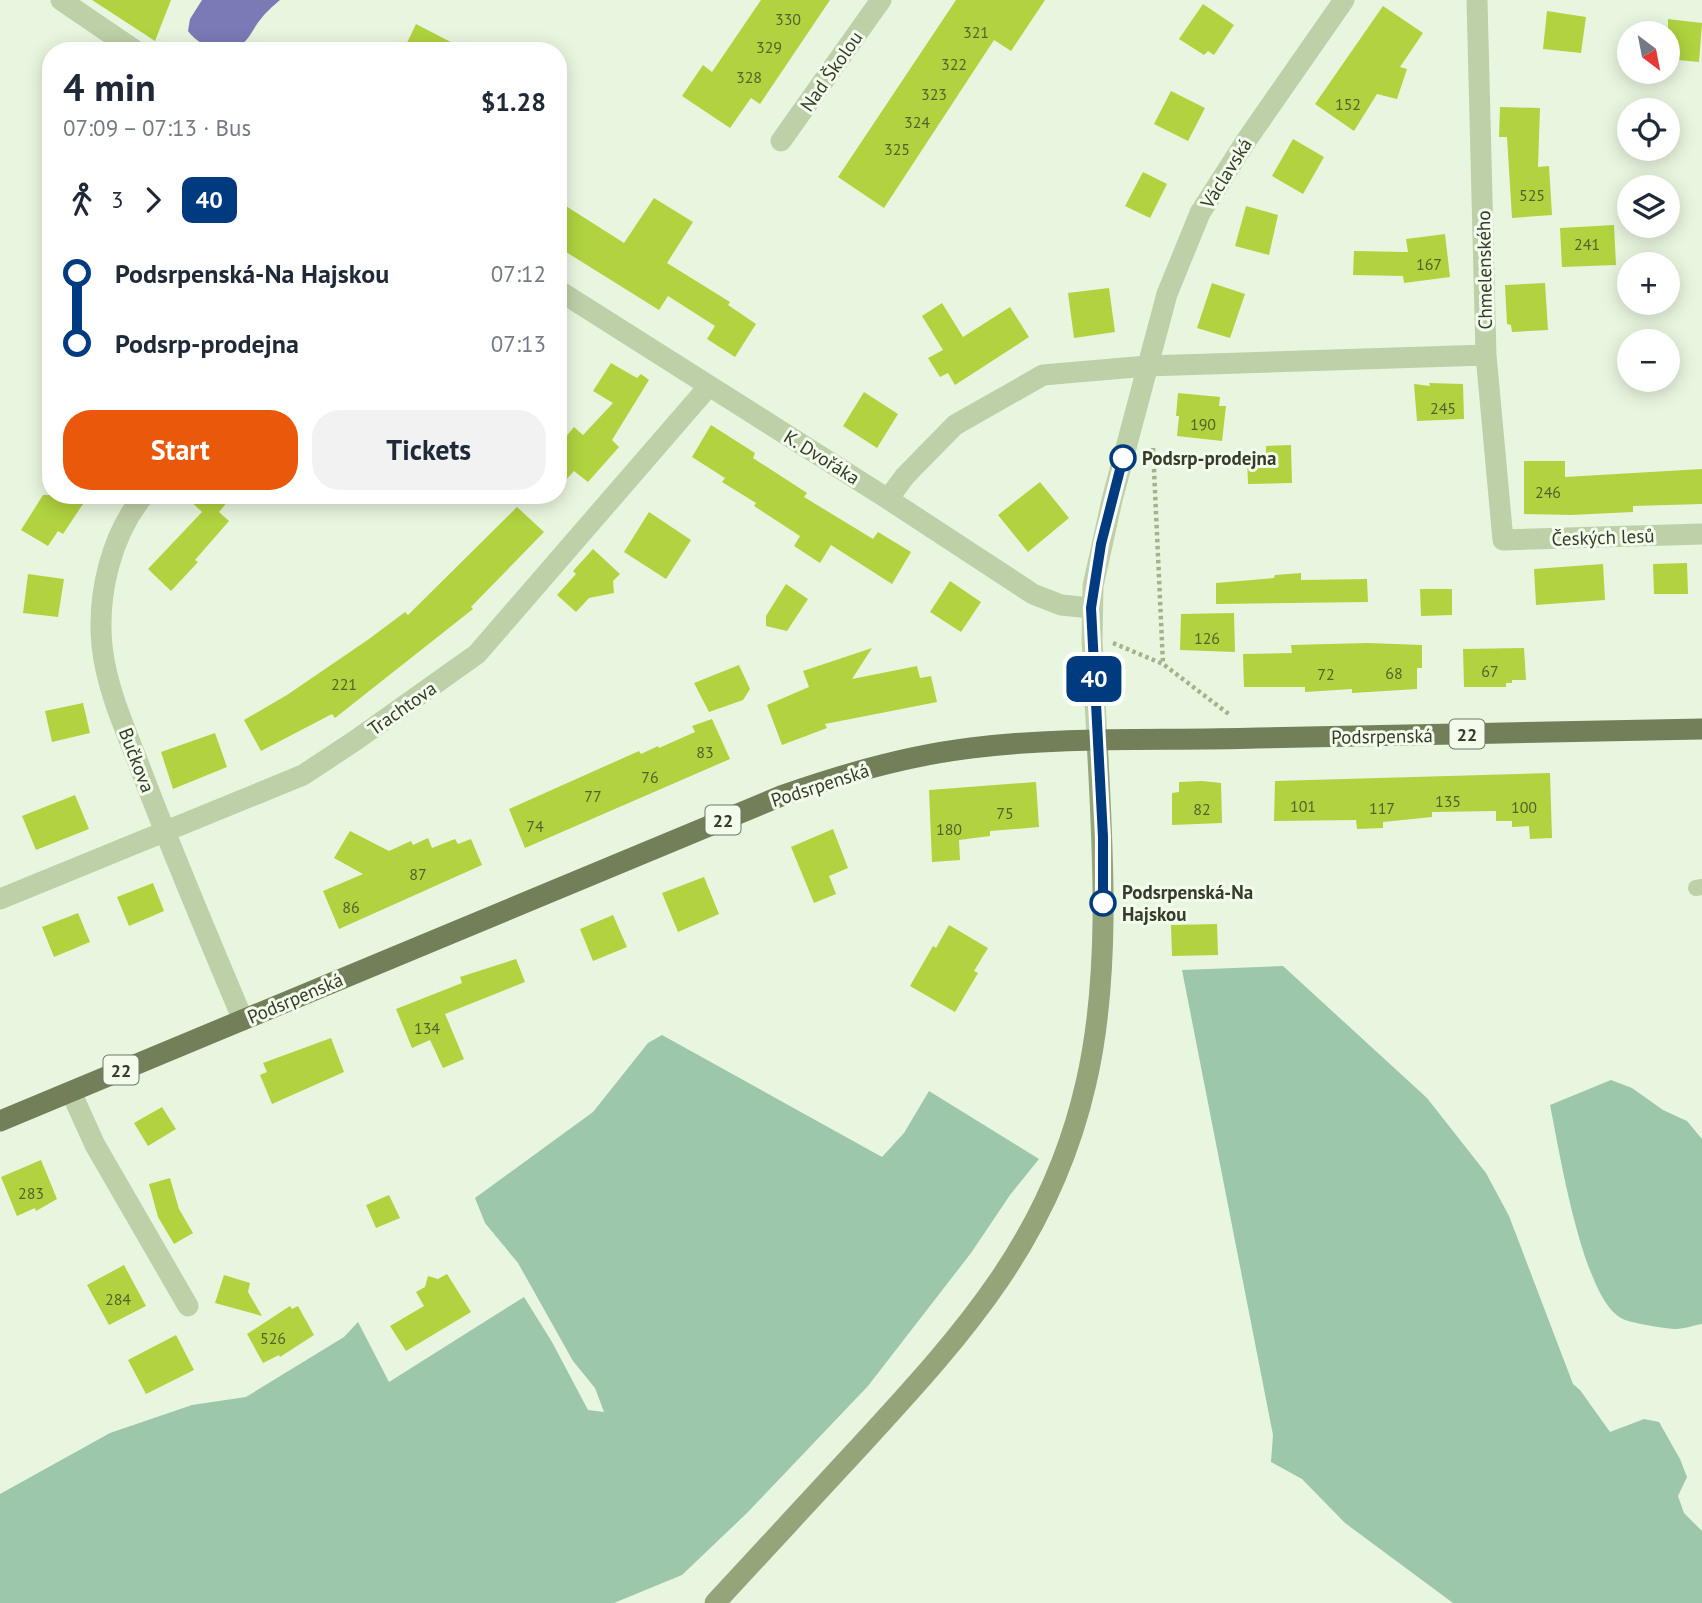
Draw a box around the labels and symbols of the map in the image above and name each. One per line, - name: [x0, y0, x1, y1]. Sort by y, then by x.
- house number: 330: [775, 9, 801, 29]
- north arrow: [1617, 21, 1680, 84]
- house number: 321: [963, 22, 989, 42]
- street label: Nad Školou: [795, 26, 867, 116]
- house number: 329: [756, 37, 782, 57]
- house number: 322: [941, 54, 967, 74]
- house number: 328: [736, 67, 762, 87]
- house number: 323: [921, 84, 947, 104]
- house number: 152: [1335, 94, 1361, 114]
- house number: 324: [904, 112, 930, 132]
- street label: Václavská: [1194, 133, 1257, 214]
- house number: 325: [884, 139, 910, 159]
- house number: 525: [1519, 185, 1545, 205]
- street label: Chmelenského: [1471, 210, 1497, 330]
- house number: 241: [1574, 234, 1600, 254]
- house number: 167: [1416, 254, 1442, 274]
- house number: 245: [1430, 398, 1456, 418]
- house number: 190: [1190, 414, 1216, 434]
- street label: K. Dvořáka: [780, 424, 864, 490]
- marker: Podsrp-prodejna: [1110, 445, 1136, 471]
- place label: Podsrp-prodejna: [1142, 446, 1276, 470]
- house number: 246: [1535, 482, 1561, 502]
- street label: Českých lesů: [1551, 523, 1655, 551]
- house number: 126: [1194, 628, 1220, 648]
- line badge: 40: [1062, 656, 1126, 702]
- house number: 67: [1481, 661, 1499, 681]
- house number: 68: [1385, 663, 1403, 683]
- house number: 72: [1317, 664, 1335, 684]
- house number: 221: [331, 674, 357, 694]
- street label: Trachtova: [363, 676, 441, 740]
- road number: 22: [1450, 720, 1484, 748]
- street label: Podsrpenská: [1331, 723, 1433, 749]
- street label: Bučkova: [114, 724, 160, 796]
- house number: 83: [696, 742, 714, 762]
- street label: Podsrpenská: [768, 758, 872, 812]
- house number: 76: [641, 767, 659, 787]
- house number: 77: [584, 786, 602, 806]
- house number: 135: [1435, 791, 1461, 811]
- house number: 101: [1290, 796, 1316, 816]
- house number: 100: [1511, 797, 1537, 817]
- house number: 117: [1369, 798, 1395, 818]
- house number: 82: [1193, 799, 1211, 819]
- house number: 75: [996, 803, 1014, 823]
- road number: 22: [706, 806, 740, 834]
- house number: 74: [526, 816, 544, 836]
- house number: 180: [936, 819, 962, 839]
- house number: 87: [409, 864, 427, 884]
- place label: Podsrpenská-Na Hajskou: [1122, 880, 1253, 926]
- marker: Podsrpenská-Na Hajskou: [1090, 890, 1116, 916]
- house number: 86: [342, 897, 360, 917]
- street label: Podsrpenská: [244, 967, 346, 1029]
- house number: 134: [414, 1018, 440, 1038]
- road number: 22: [104, 1056, 138, 1084]
- house number: 283: [18, 1183, 44, 1203]
- house number: 284: [105, 1289, 131, 1309]
- house number: 526: [260, 1328, 286, 1348]

